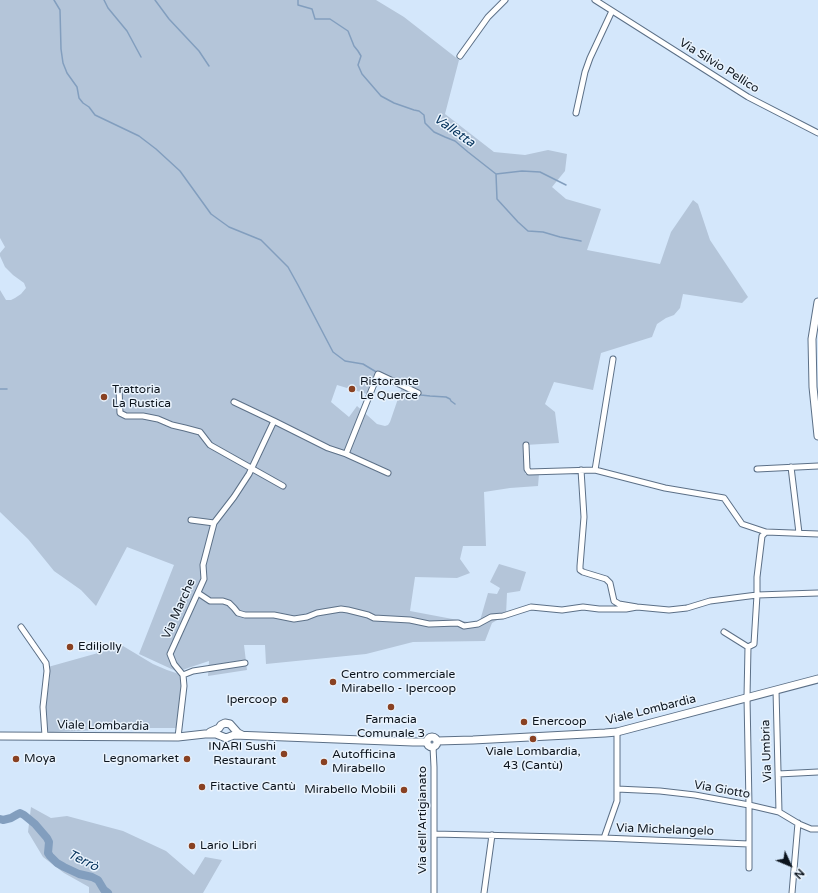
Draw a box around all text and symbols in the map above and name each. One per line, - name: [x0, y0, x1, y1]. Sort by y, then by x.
- street label: Via Silvio Pellico: [676, 36, 762, 96]
- water label: Valletta: [430, 111, 478, 151]
- place label: Ristorante Le Querce: [360, 375, 419, 403]
- place label: Trattoria La Rustica: [112, 383, 171, 411]
- marker: Ristorante Le Querce: [347, 384, 357, 394]
- marker: Trattoria La Rustica: [99, 392, 109, 402]
- street label: Via Marche: [159, 577, 199, 641]
- place label: Ediljolly: [78, 640, 122, 654]
- marker: Ediljolly: [65, 642, 75, 652]
- place label: Centro commerciale Mirabello - Ipercoop: [341, 668, 456, 696]
- marker: Centro commerciale Mirabello - Ipercoop: [328, 677, 338, 687]
- street label: Viale Lombardia: [605, 692, 697, 728]
- place label: Ipercoop: [226, 693, 277, 707]
- marker: Ipercoop: [280, 695, 290, 705]
- marker: Farmacia Comunale 3: [386, 702, 396, 712]
- place label: Farmacia Comunale 3: [357, 713, 425, 741]
- place label: Enercoop: [532, 715, 587, 729]
- marker: Enercoop: [519, 717, 529, 727]
- street label: Viale Lombardia: [57, 718, 149, 734]
- street label: Via Umbria: [759, 719, 775, 783]
- marker: Viale Lombardia, 43 (Cantù): [528, 734, 538, 744]
- place label: INARI Sushi Restaurant: [208, 740, 276, 768]
- place label: Viale Lombardia, 43 (Cantù): [485, 745, 581, 773]
- place label: Autofficina Mirabello: [332, 748, 396, 776]
- marker: INARI Sushi Restaurant: [279, 749, 289, 759]
- place label: Moya: [24, 752, 56, 766]
- place label: Legnomarket: [103, 752, 179, 766]
- marker: Moya: [11, 754, 21, 764]
- marker: Legnomarket: [182, 754, 192, 764]
- marker: Autofficina Mirabello: [319, 757, 329, 767]
- street label: Via dell'Artigianato: [416, 766, 430, 874]
- street label: Via Giotto: [693, 778, 751, 802]
- place label: Fitactive Cantù: [210, 780, 296, 794]
- marker: Fitactive Cantù: [197, 782, 207, 792]
- place label: Mirabello Mobili: [304, 783, 396, 797]
- marker: Mirabello Mobili: [399, 785, 409, 795]
- street label: Via Michelangelo: [616, 821, 714, 839]
- place label: Lario Libri: [200, 839, 257, 853]
- marker: Lario Libri: [187, 841, 197, 851]
- north arrow: [770, 845, 810, 885]
- water label: Terrò: [65, 847, 101, 875]
- text: N: [791, 866, 807, 881]

